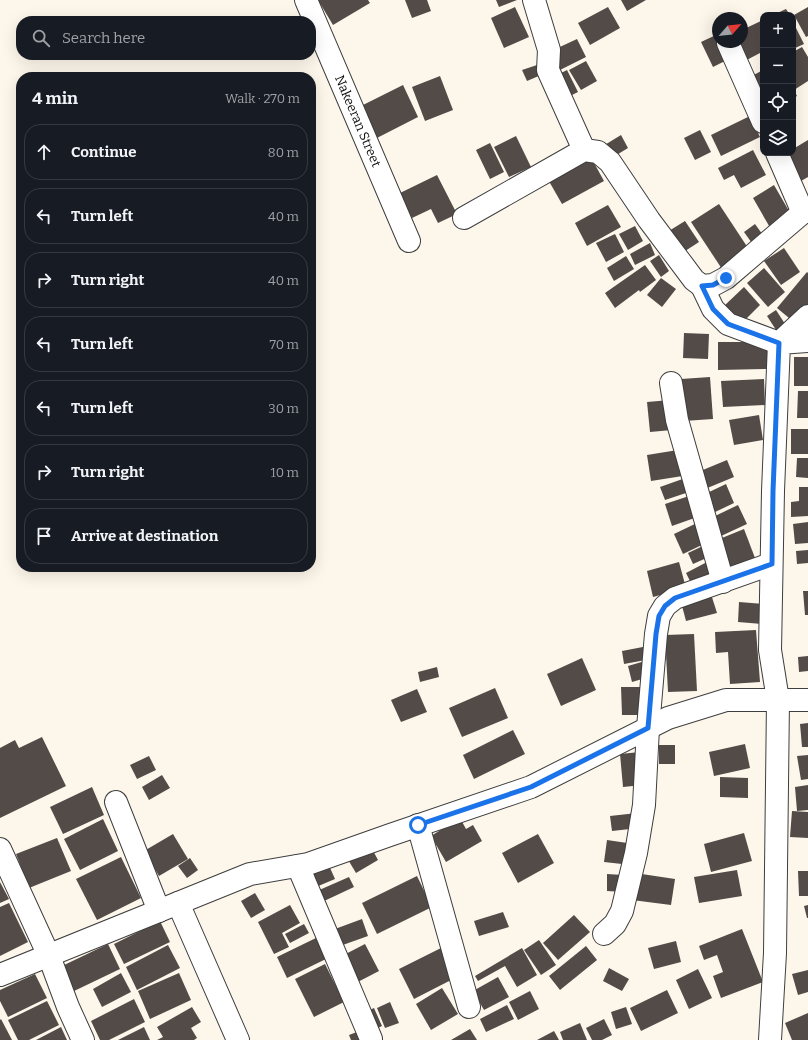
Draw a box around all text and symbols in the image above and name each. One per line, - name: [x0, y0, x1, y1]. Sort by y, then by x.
- north arrow: [712, 12, 748, 48]
- map controls: [760, 12, 796, 156]
- button: +: [760, 12, 796, 48]
- search box: [16, 16, 316, 60]
- icon: search: [30, 27, 52, 49]
- text: Search here: [62, 29, 145, 47]
- button: −: [760, 48, 796, 84]
- street label: Nakeeran Street: [332, 73, 384, 169]
- button: locate: [760, 84, 796, 120]
- text: 4 min: [32, 88, 78, 109]
- text: Walk · 270 m: [225, 91, 300, 106]
- button: layers: [760, 120, 796, 156]
- icon: ahead: [33, 141, 55, 163]
- text: Continue: [71, 143, 137, 161]
- text: 80 m: [268, 145, 299, 160]
- icon: left: [33, 205, 55, 227]
- text: Turn left: [71, 207, 133, 225]
- text: 40 m: [268, 209, 299, 224]
- icon: right: [33, 269, 55, 291]
- route end: [717, 269, 735, 287]
- text: Turn right: [71, 271, 144, 289]
- text: 40 m: [268, 273, 299, 288]
- icon: left: [33, 333, 55, 355]
- text: Turn left: [71, 335, 133, 353]
- text: 70 m: [269, 337, 299, 352]
- icon: left: [33, 397, 55, 419]
- text: Turn left: [71, 399, 133, 417]
- text: 30 m: [268, 401, 299, 416]
- icon: right: [33, 461, 55, 483]
- text: Turn right: [71, 463, 144, 481]
- text: 10 m: [270, 465, 299, 480]
- icon: arrive: [33, 525, 55, 547]
- text: Arrive at destination: [71, 527, 218, 545]
- route start: [409, 816, 427, 834]

